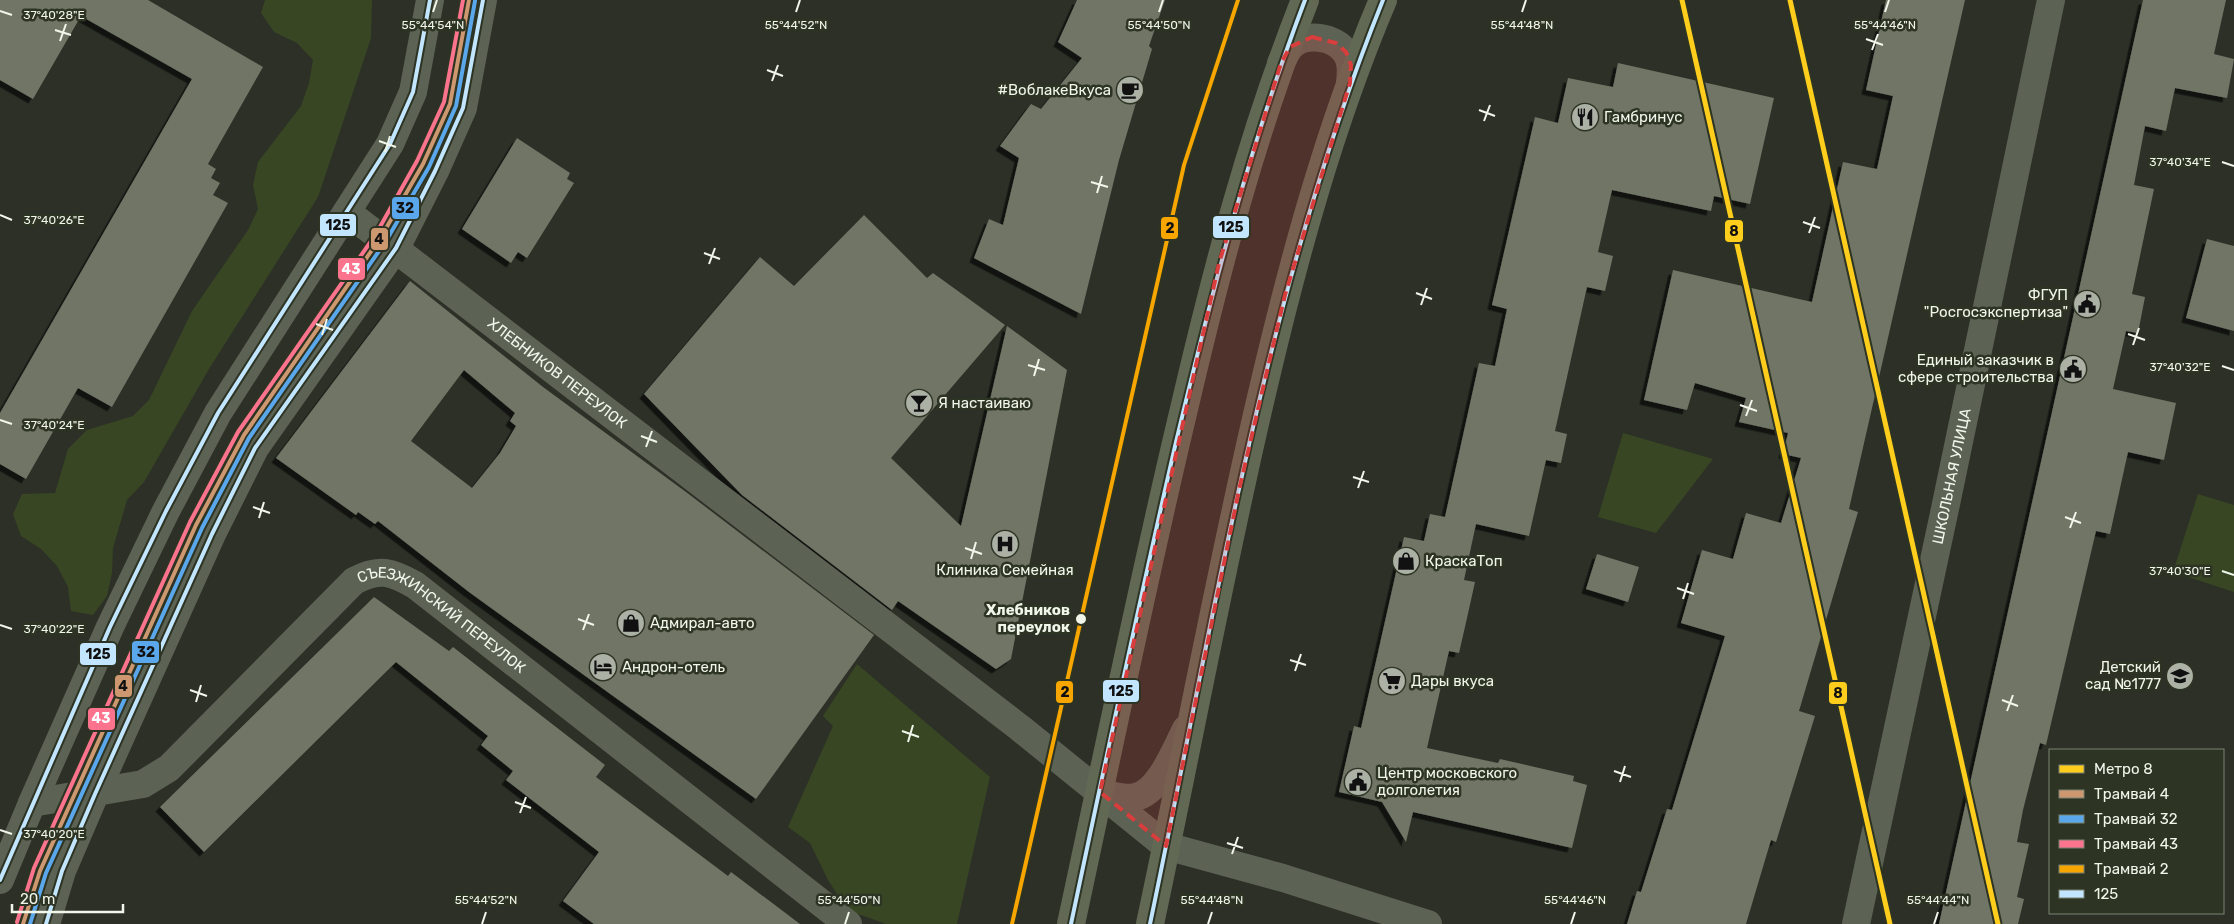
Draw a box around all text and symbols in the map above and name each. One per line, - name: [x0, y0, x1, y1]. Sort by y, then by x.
- text: 37°40'28"E: [23, 8, 85, 22]
- text: 55°44'54"N: [402, 18, 464, 32]
- text: 55°44'52"N: [765, 18, 827, 32]
- text: 55°44'50"N: [1127, 18, 1191, 32]
- text: 55°44'48"N: [1491, 18, 1553, 32]
- text: 55°44'46"N: [1854, 18, 1916, 32]
- cafe icon: #ВоблакеВкуса: [1115, 75, 1145, 105]
- place label: #ВоблакеВкуса: [998, 81, 1111, 99]
- restaurant icon: Гамбринус: [1570, 102, 1600, 132]
- place label: Гамбринус: [1604, 108, 1683, 126]
- text: 37°40'34"E: [2149, 155, 2211, 169]
- line badge: 32: [391, 196, 420, 220]
- text: 32: [396, 200, 414, 217]
- text: 37°40'26"E: [24, 213, 84, 227]
- line badge: 125: [319, 213, 357, 237]
- line badge: 125: [1212, 215, 1250, 239]
- line badge: 2: [1160, 216, 1179, 240]
- text: 125: [325, 217, 351, 234]
- text: 125: [1218, 219, 1244, 236]
- line badge: 8: [1724, 219, 1744, 243]
- text: 2: [1165, 220, 1175, 237]
- text: 8: [1729, 223, 1739, 240]
- line badge: 4: [370, 227, 389, 251]
- text: 4: [374, 231, 384, 248]
- line badge: 43: [337, 257, 366, 281]
- text: 43: [342, 261, 360, 278]
- place label: ФГУП "Росгосэкспертиза": [1924, 286, 2068, 321]
- public building icon: ФГУП "Росгосэкспертиза": [2072, 289, 2102, 319]
- street label: ХЛЕБНИКОВ ПЕРЕУЛОК: [484, 314, 631, 433]
- place label: Единый заказчик в сфере строительства: [1898, 351, 2054, 386]
- public building icon: Единый заказчик в сфере строительства: [2058, 354, 2088, 384]
- text: 37°40'32"E: [2149, 360, 2211, 374]
- bar icon: Я настаиваю: [904, 388, 934, 418]
- place label: Я настаиваю: [938, 394, 1031, 412]
- street label: ШКОЛЬНАЯ УЛИЦА: [1929, 406, 1975, 546]
- text: 37°40'24"E: [23, 418, 85, 432]
- hospital icon: Клиника Семейная: [990, 529, 1020, 559]
- shop icon: КраскаТоп: [1391, 546, 1421, 576]
- place label: КраскаТоп: [1425, 552, 1503, 570]
- place label: Клиника Семейная: [936, 561, 1074, 579]
- street label: СЪЕЗЖИНСКИЙ ПЕРЕУЛОК: [354, 563, 530, 677]
- text: 37°40'30"E: [2149, 564, 2211, 578]
- place label: Хлебников переулок: [986, 601, 1070, 636]
- shop icon: Адмирал-авто: [616, 608, 646, 638]
- marker: Хлебников переулок: [1074, 612, 1088, 626]
- place label: Адмирал-авто: [650, 614, 755, 632]
- text: 37°40'22"E: [23, 622, 85, 636]
- line badge: 32: [131, 640, 160, 664]
- line badge: 125: [79, 642, 117, 666]
- text: 32: [137, 644, 155, 661]
- text: 125: [85, 646, 111, 663]
- hotel icon: Андрон-отель: [588, 652, 618, 682]
- place label: Андрон-отель: [622, 658, 725, 676]
- place label: Детский сад №1777: [2085, 658, 2161, 693]
- school or university icon: Детский сад №1777: [2165, 661, 2195, 691]
- supermarket icon: Дары вкуса: [1377, 666, 1407, 696]
- place label: Дары вкуса: [1411, 672, 1494, 690]
- line badge: 4: [114, 674, 133, 698]
- text: 4: [118, 678, 128, 695]
- line badge: 125: [1102, 679, 1140, 703]
- line badge: 2: [1055, 680, 1074, 704]
- line badge: 8: [1828, 681, 1848, 705]
- text: 125: [1108, 683, 1134, 700]
- text: 2: [1060, 684, 1070, 701]
- text: 8: [1833, 685, 1843, 702]
- line badge: 43: [87, 707, 116, 731]
- text: 43: [92, 710, 110, 727]
- legend: [2049, 749, 2224, 914]
- text: Метро 8: [2094, 760, 2153, 778]
- place label: Центр московского долголетия: [1377, 764, 1517, 799]
- public building icon: Центр московского долголетия: [1343, 767, 1373, 797]
- text: Трамвай 4: [2094, 785, 2169, 803]
- text: Трамвай 32: [2094, 810, 2178, 828]
- text: 37°40'20"E: [23, 827, 85, 841]
- text: Трамвай 43: [2094, 835, 2178, 853]
- text: Трамвай 2: [2094, 860, 2169, 878]
- scale bar: [12, 882, 124, 914]
- text: 125: [2094, 885, 2118, 903]
- text: 20 m: [20, 890, 55, 908]
- text: 55°44'52"N: [455, 893, 517, 907]
- text: 55°44'50"N: [817, 893, 881, 907]
- text: 55°44'48"N: [1181, 893, 1243, 907]
- text: 55°44'46"N: [1544, 893, 1606, 907]
- text: 55°44'44"N: [1907, 893, 1969, 907]

